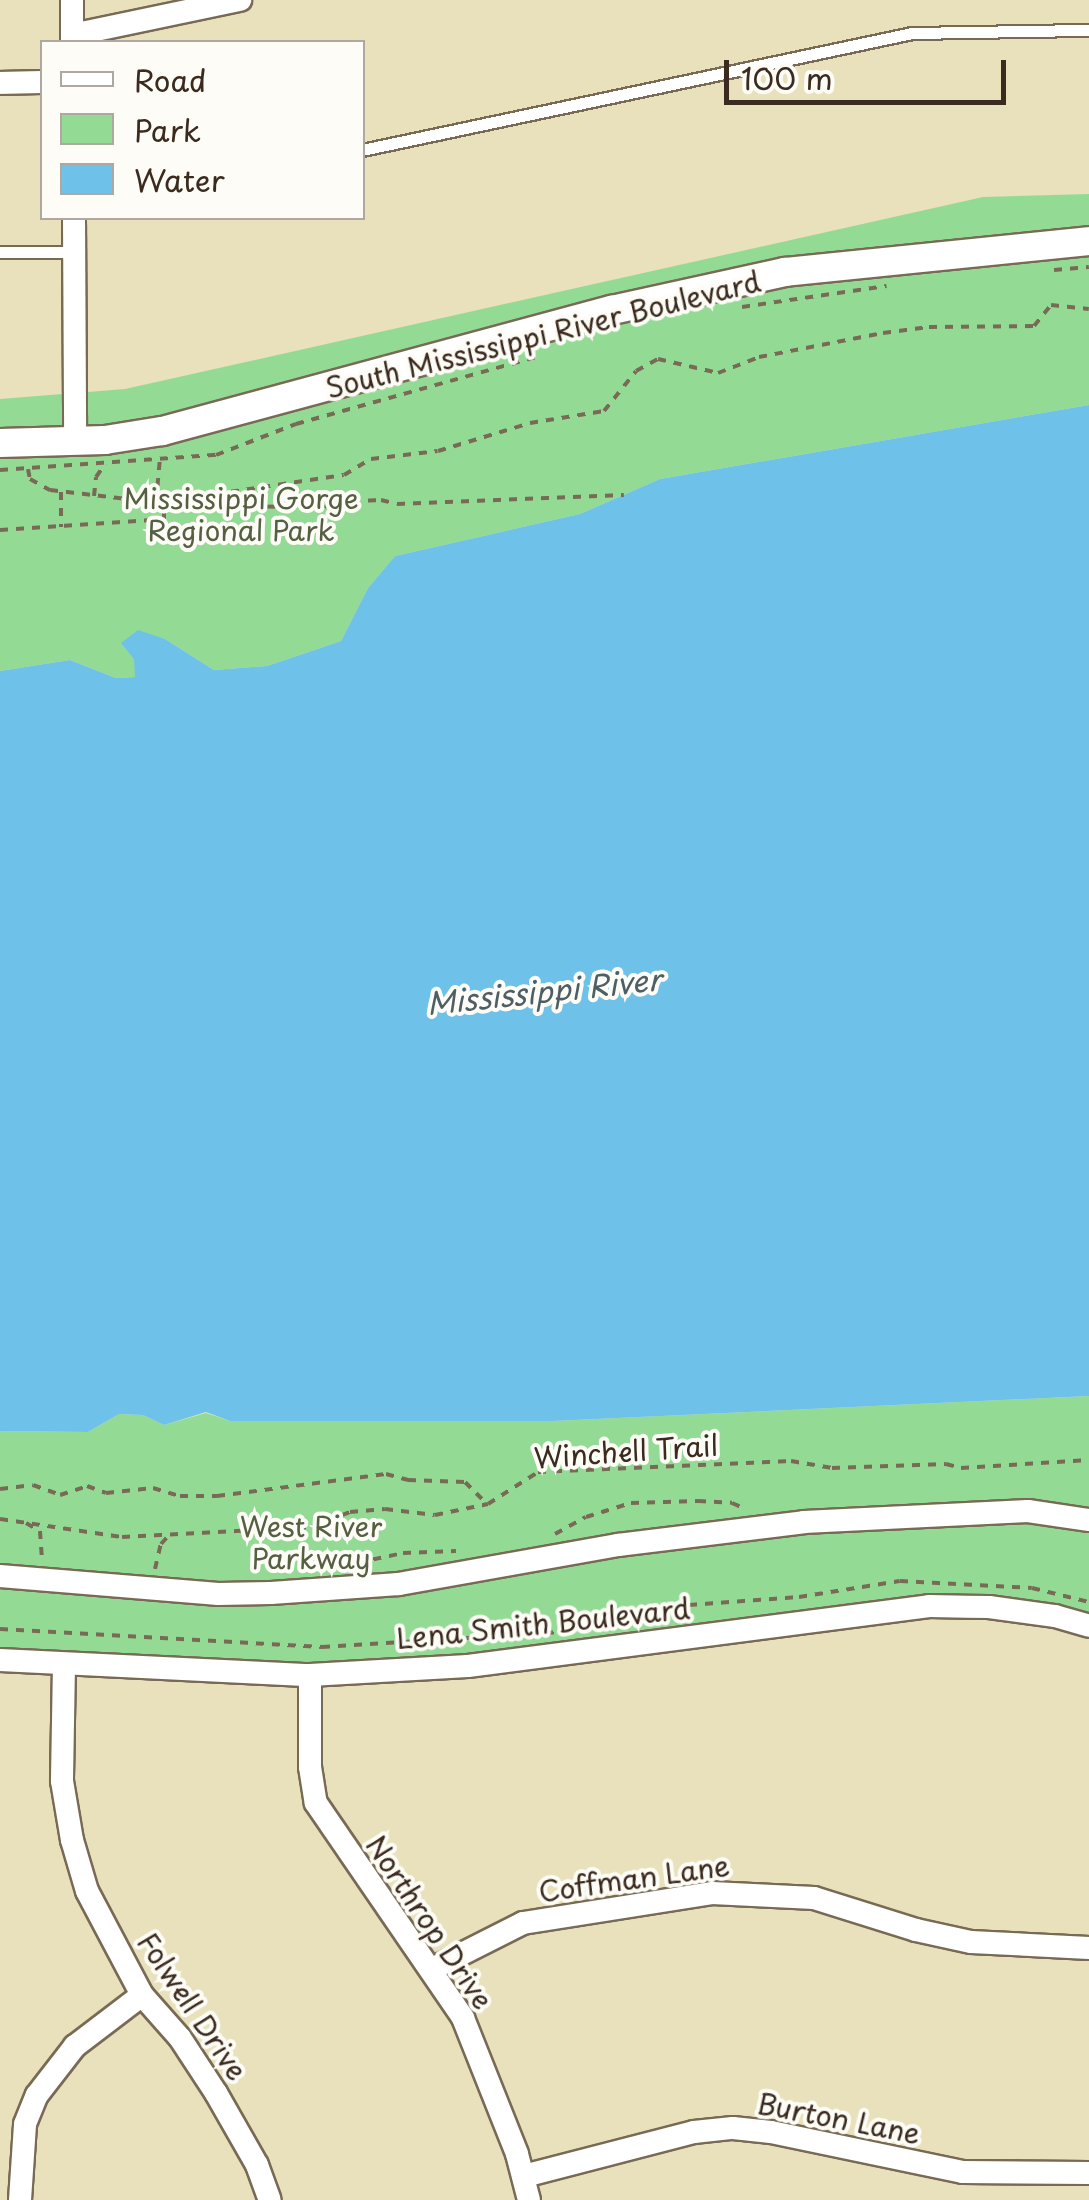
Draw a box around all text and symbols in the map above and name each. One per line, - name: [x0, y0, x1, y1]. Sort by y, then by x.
- legend: [40, 40, 365, 220]
- scale bar: [729, 40, 1012, 102]
- text: 100 m: [741, 55, 833, 100]
- text: Road: [134, 57, 207, 102]
- text: Park: [134, 107, 201, 152]
- text: Water: [134, 157, 225, 202]
- street label: South Mississippi River Boulevard: [321, 263, 765, 405]
- park label: Mississippi Gorge Regional Park: [123, 481, 359, 547]
- water label: Mississippi River: [425, 961, 663, 1021]
- street label: Winchell Trail: [532, 1428, 720, 1474]
- park label: West River Parkway: [239, 1509, 383, 1575]
- street label: Lena Smith Boulevard: [394, 1591, 692, 1655]
- street label: Northrop Drive: [359, 1828, 501, 2016]
- street label: Coffman Lane: [537, 1848, 731, 1908]
- street label: Folwell Drive: [131, 1925, 255, 2087]
- street label: Burton Lane: [754, 2086, 924, 2150]

